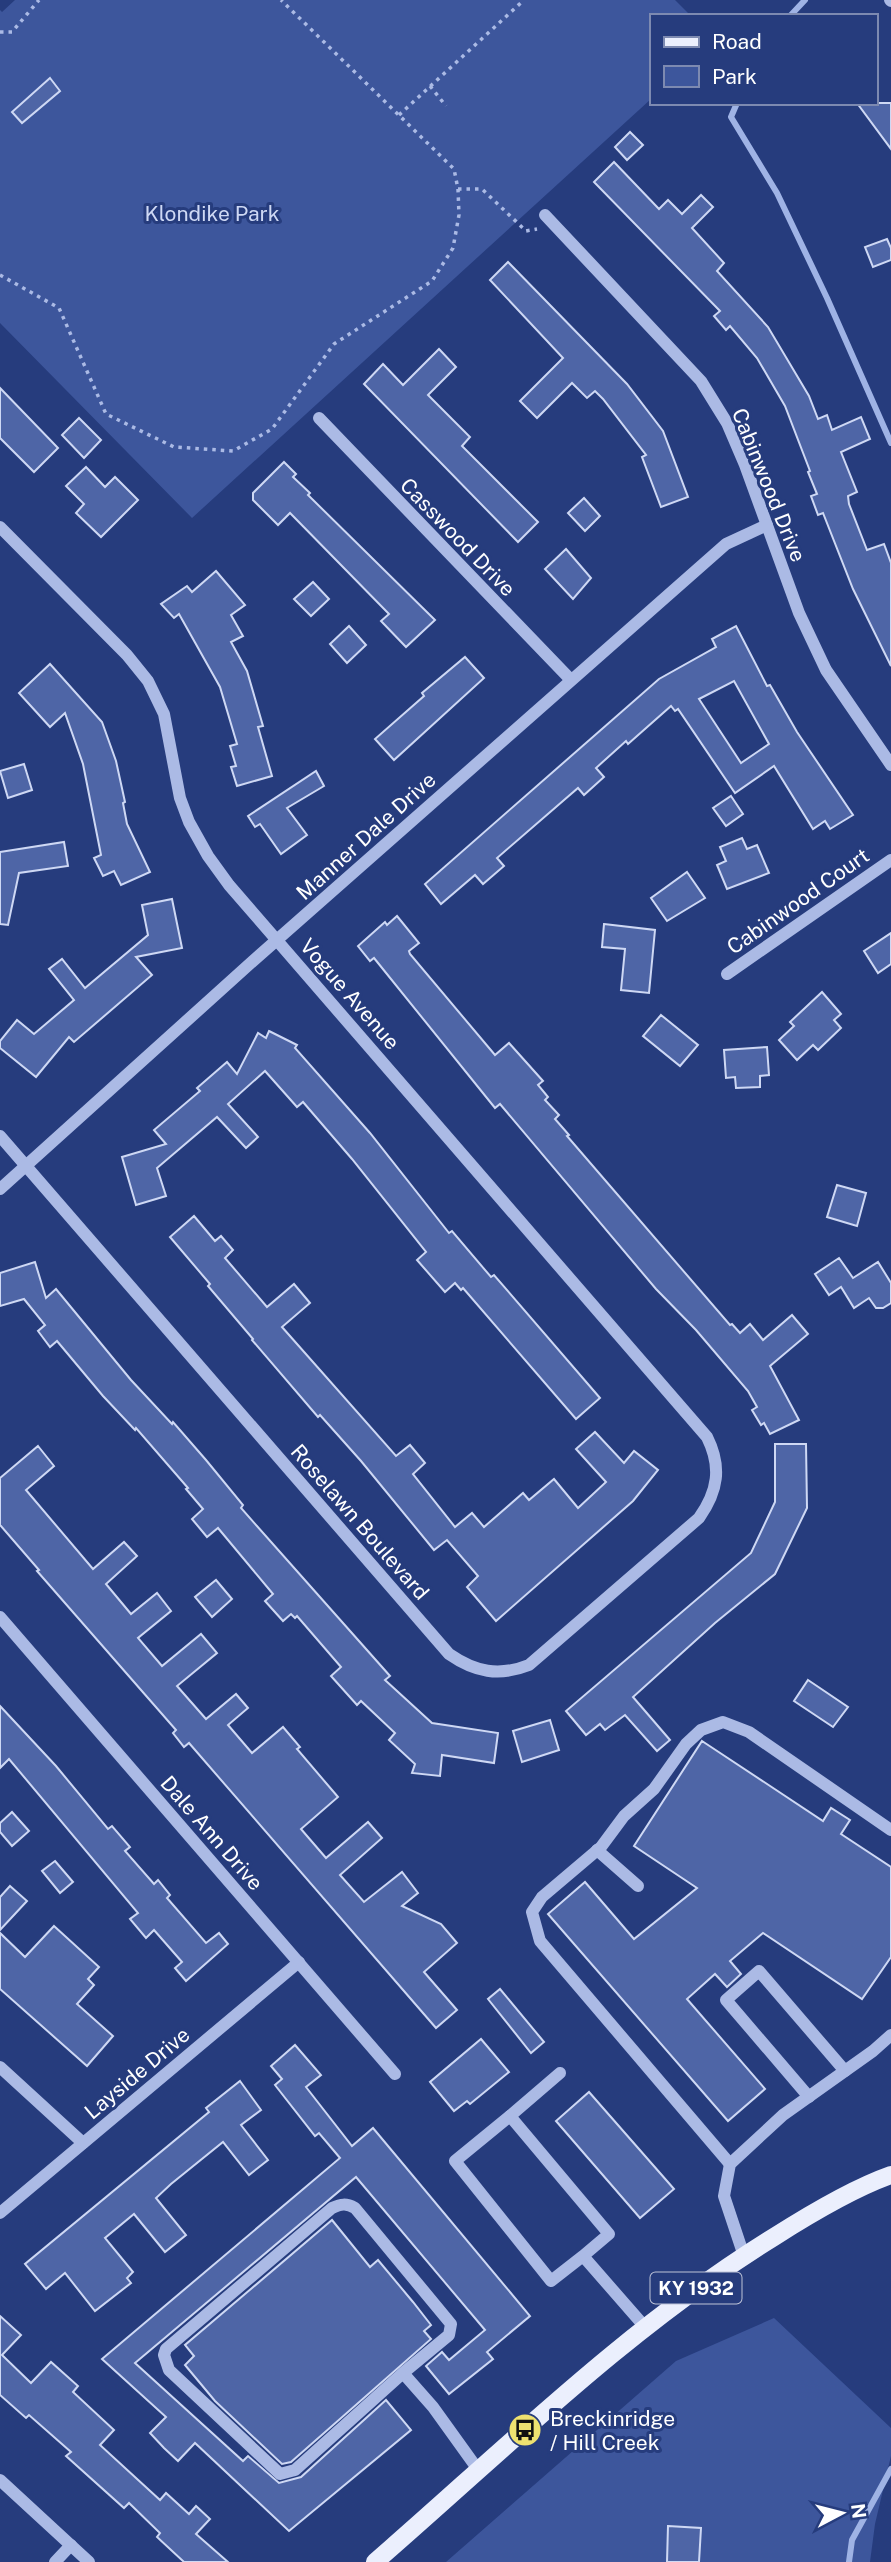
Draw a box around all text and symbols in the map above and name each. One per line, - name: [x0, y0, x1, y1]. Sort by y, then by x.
- legend: [650, 14, 877, 105]
- text: Road: [712, 29, 762, 54]
- text: Park: [712, 64, 757, 89]
- park label: Klondike Park: [144, 201, 280, 226]
- street label: Cabinwood Drive: [727, 405, 811, 565]
- street label: Casswood Drive: [395, 473, 521, 601]
- street label: Manner Dale Drive: [291, 767, 441, 905]
- street label: Cabinwood Court: [722, 843, 874, 959]
- street label: Vogue Avenue: [295, 933, 405, 1055]
- street label: Roselawn Boulevard: [286, 1439, 434, 1605]
- street label: Dale Ann Drive: [156, 1771, 268, 1895]
- street label: Layside Drive: [79, 2022, 195, 2124]
- road number: KY 1932: [650, 2272, 742, 2304]
- place label: Breckinridge / Hill Creek: [550, 2406, 675, 2455]
- bus stop icon: Breckinridge / Hill Creek: [506, 2411, 544, 2449]
- north arrow: [807, 2478, 877, 2548]
- text: N: [847, 2502, 871, 2520]

